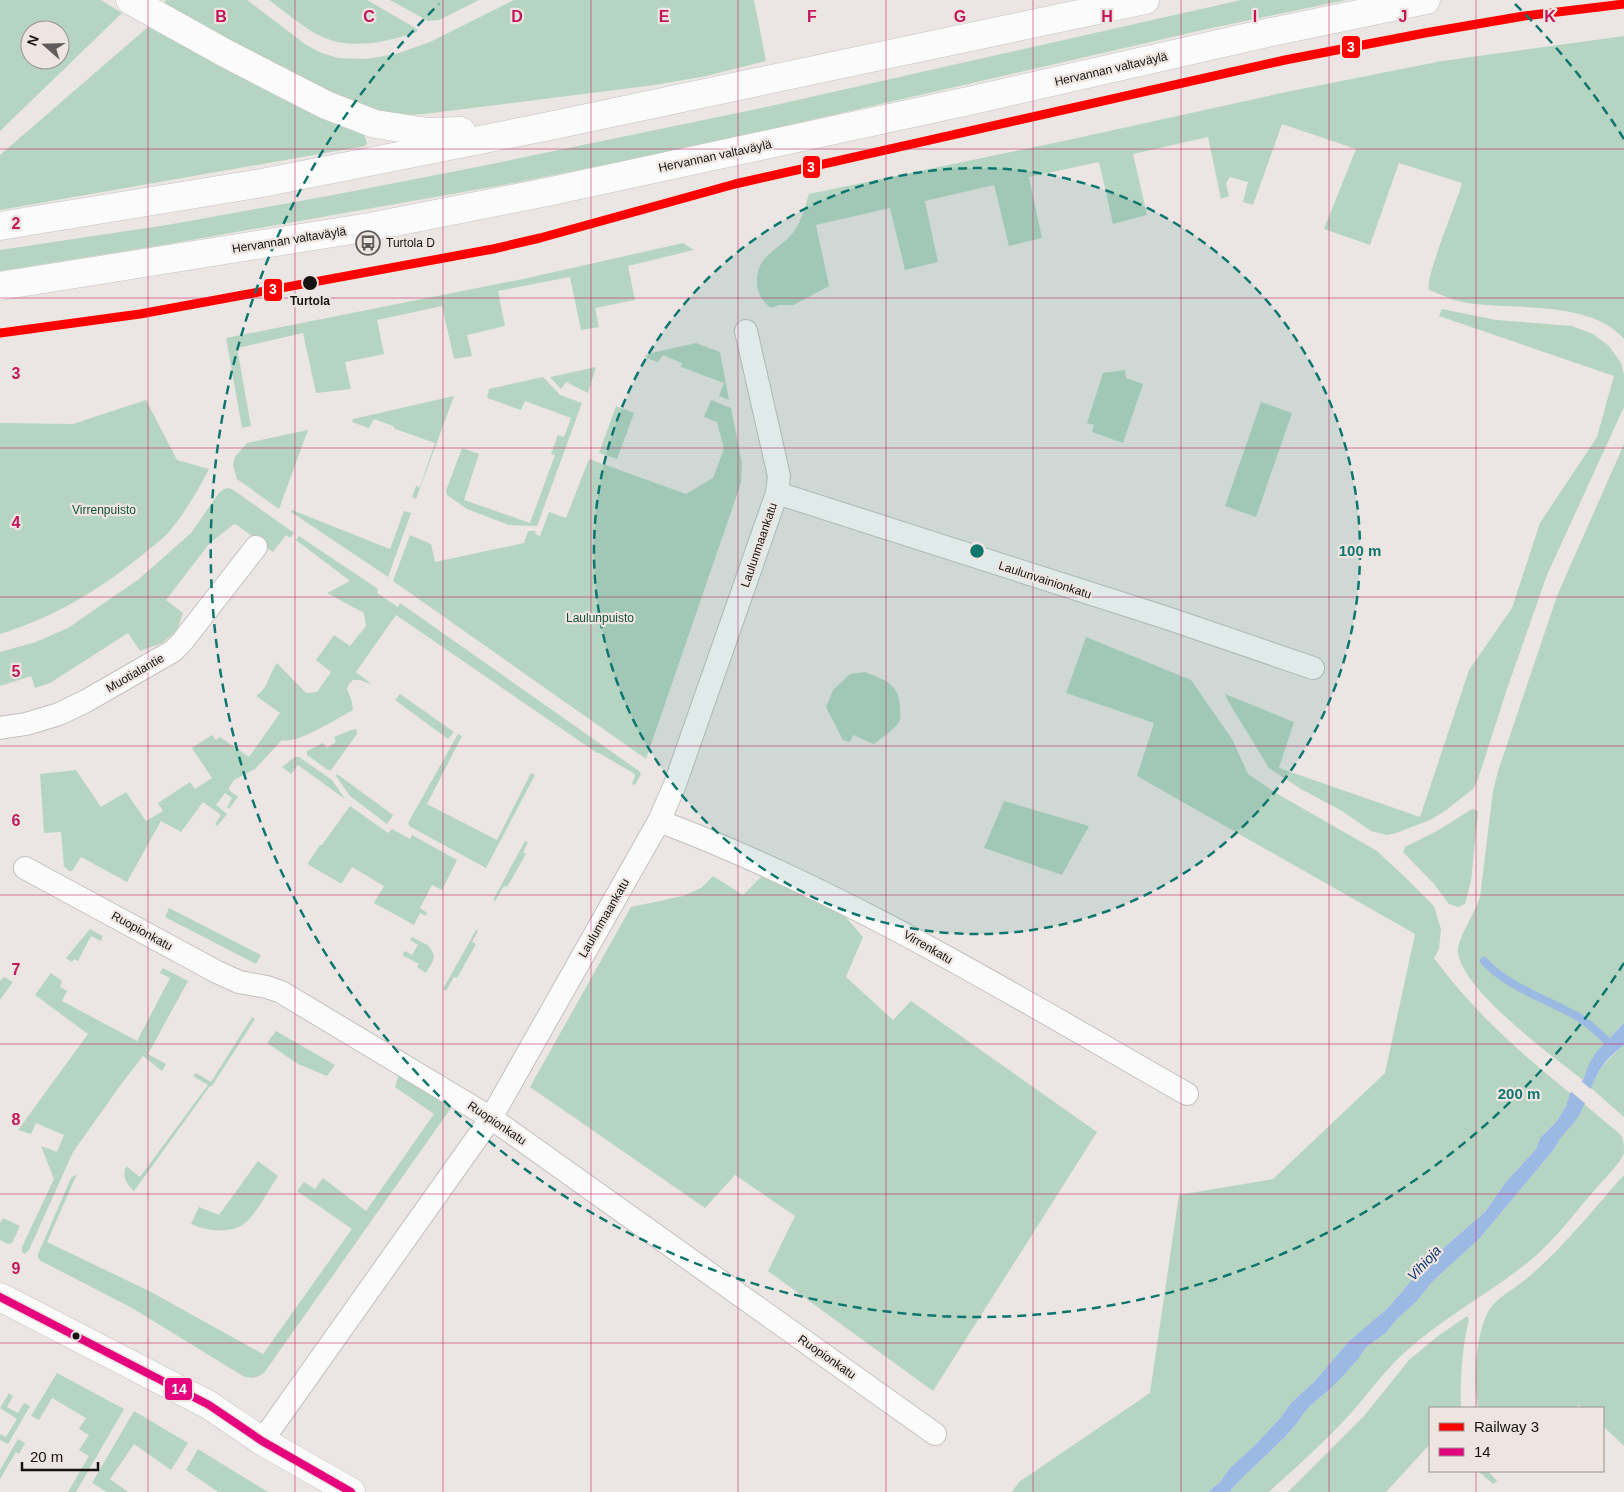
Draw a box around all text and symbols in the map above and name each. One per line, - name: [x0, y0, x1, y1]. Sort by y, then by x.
- text: B: [215, 8, 227, 25]
- text: C: [363, 8, 375, 25]
- text: D: [511, 8, 523, 25]
- text: E: [659, 8, 670, 25]
- text: F: [807, 8, 817, 25]
- text: G: [954, 8, 966, 25]
- text: H: [1101, 8, 1113, 25]
- text: I: [1253, 8, 1257, 25]
- text: J: [1399, 8, 1407, 25]
- text: K: [1544, 8, 1556, 25]
- north arrow: [20, 20, 70, 70]
- text: N: [24, 33, 42, 48]
- line badge: 3: [1341, 35, 1361, 59]
- text: 3: [1347, 39, 1355, 55]
- street label: Hervannan valtaväylä: [1053, 49, 1169, 89]
- street label: Hervannan valtaväylä: [657, 137, 773, 175]
- line badge: 3: [802, 155, 821, 179]
- text: 3: [807, 159, 815, 175]
- text: 2: [12, 215, 21, 232]
- street label: Hervannan valtaväylä: [231, 224, 347, 256]
- bus stop icon: Turtola D: [355, 230, 381, 256]
- place label: Turtola D: [386, 236, 435, 250]
- marker: Turtola: [301, 274, 319, 292]
- line badge: 3: [263, 278, 283, 302]
- text: 3: [269, 281, 277, 297]
- place label: Turtola: [290, 294, 330, 308]
- text: 3: [12, 365, 21, 382]
- street label: Laulunmaankatu: [738, 501, 780, 589]
- park label: Virrenpuisto: [72, 503, 136, 517]
- text: 4: [12, 514, 21, 531]
- centre of rings: [968, 542, 986, 560]
- text: 100 m: [1339, 542, 1381, 559]
- street label: Laulunvainionkatu: [997, 558, 1093, 602]
- park label: Laulunpuisto: [566, 611, 634, 625]
- street label: Muotialantie: [103, 651, 167, 695]
- text: 5: [12, 663, 21, 680]
- text: 6: [12, 812, 21, 829]
- street label: Laulunmaankatu: [576, 876, 632, 960]
- street label: Ruopionkatu: [109, 909, 175, 953]
- street label: Virrenkatu: [901, 927, 955, 967]
- text: 7: [12, 961, 21, 978]
- text: 200 m: [1498, 1085, 1540, 1102]
- street label: Ruopionkatu: [465, 1098, 529, 1148]
- text: 8: [12, 1111, 21, 1128]
- water label: Vihioja: [1404, 1242, 1444, 1284]
- text: 9: [12, 1260, 21, 1277]
- unlabelled marker: [71, 1331, 81, 1341]
- street label: Ruopionkatu: [795, 1332, 859, 1382]
- line badge: 14: [164, 1377, 193, 1401]
- text: 14: [171, 1381, 187, 1397]
- legend: [1429, 1407, 1604, 1472]
- text: Railway 3: [1474, 1418, 1539, 1435]
- scale bar: [22, 1440, 99, 1472]
- text: 14: [1474, 1443, 1491, 1460]
- text: 20 m: [30, 1448, 63, 1465]

